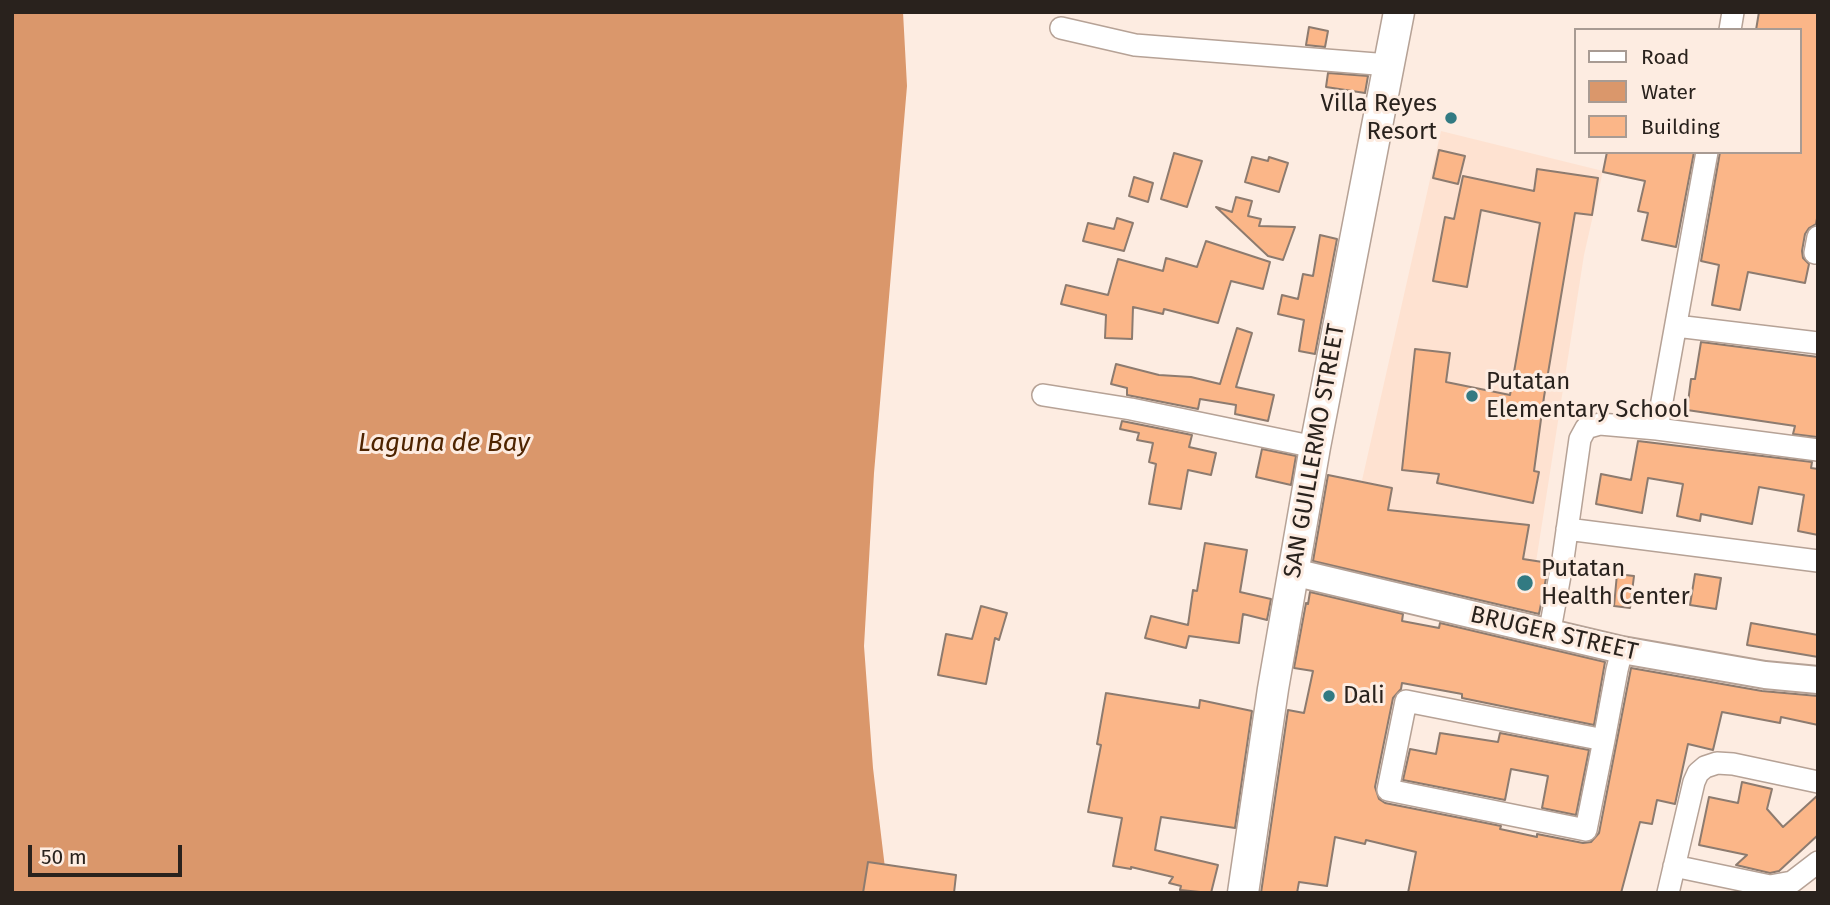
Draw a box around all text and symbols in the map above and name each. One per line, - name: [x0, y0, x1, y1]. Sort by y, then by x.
- legend: [1574, 28, 1802, 154]
- text: Road: [1641, 44, 1689, 70]
- text: Water: [1641, 79, 1696, 105]
- place label: Villa Reyes Resort: [1320, 90, 1437, 146]
- marker: Villa Reyes Resort: [1443, 110, 1459, 126]
- text: Building: [1641, 114, 1720, 140]
- street label: SAN GUILLERMO STREET: [1278, 322, 1352, 580]
- place label: Putatan Elementary School: [1486, 368, 1689, 424]
- marker: Putatan Elementary School: [1464, 388, 1480, 404]
- water label: Laguna de Bay: [358, 428, 530, 460]
- place label: Putatan Health Center: [1541, 555, 1690, 611]
- marker: Putatan Health Center: [1515, 573, 1535, 593]
- street label: BRUGER STREET: [1467, 601, 1641, 667]
- place label: Dali: [1343, 682, 1385, 710]
- marker: Dali: [1321, 688, 1337, 704]
- scale bar: [32, 832, 186, 876]
- text: 50 m: [41, 844, 87, 870]

